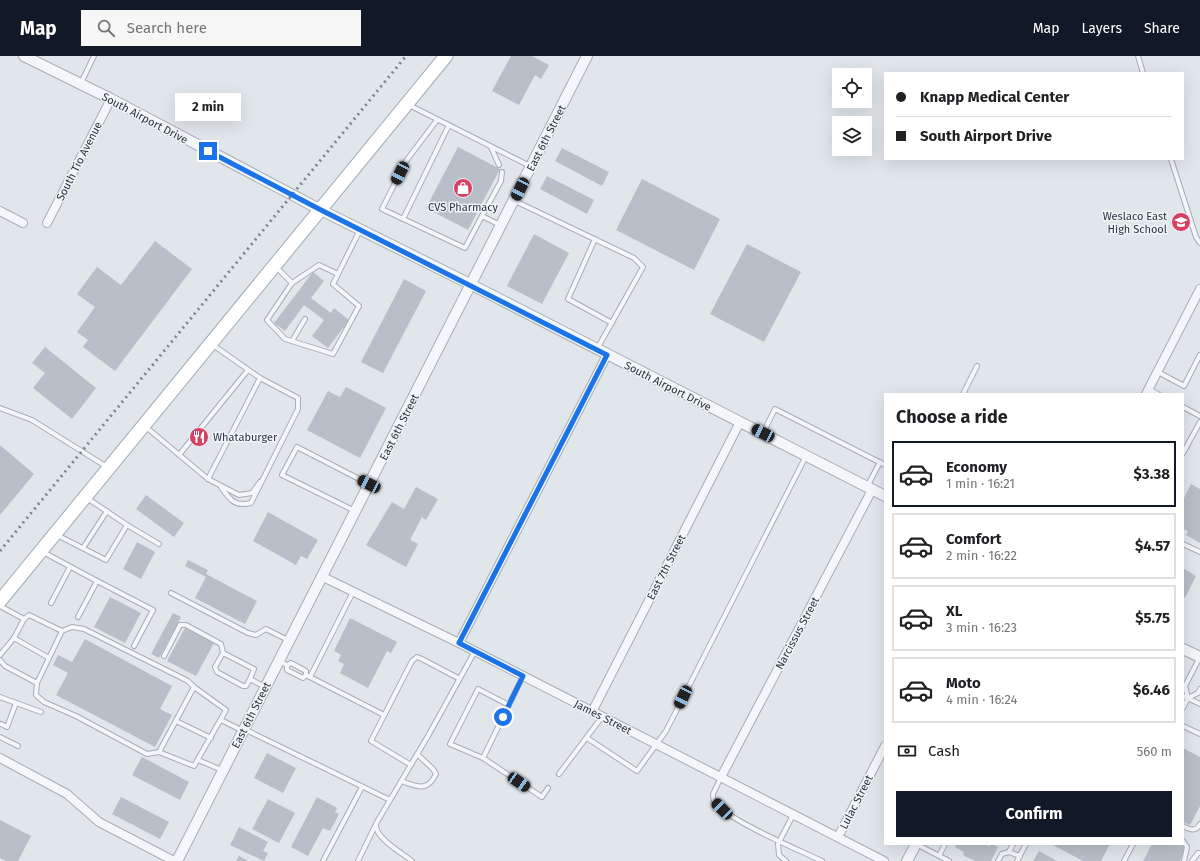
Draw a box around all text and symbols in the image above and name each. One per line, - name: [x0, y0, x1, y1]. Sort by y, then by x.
- search box: [81, 10, 361, 46]
- text: Map: [20, 17, 57, 40]
- icon: search: [95, 17, 117, 39]
- text: Search here: [127, 19, 207, 37]
- text: Map: [1033, 20, 1059, 37]
- text: Layers: [1081, 20, 1122, 37]
- text: Share: [1144, 20, 1180, 37]
- map controls: [832, 68, 872, 156]
- button: locate: [832, 68, 872, 108]
- text: Knapp Medical Center: [920, 88, 1069, 106]
- street label: South Airport Drive: [99, 90, 190, 147]
- callout: 2 min: [175, 93, 241, 121]
- text: 2 min: [192, 99, 224, 114]
- street label: East 6th Street: [524, 103, 569, 174]
- button: layers: [832, 116, 872, 156]
- street label: South Tio Avenue: [54, 120, 105, 203]
- text: South Airport Drive: [920, 127, 1052, 145]
- route end: [199, 142, 217, 160]
- car: [389, 160, 411, 186]
- car: [509, 176, 531, 202]
- shop icon: CVS Pharmacy: [452, 177, 474, 199]
- place label: CVS Pharmacy: [428, 201, 499, 214]
- place label: Weslaco East High School: [1103, 210, 1167, 236]
- school or university icon: Weslaco East High School: [1170, 211, 1192, 233]
- street label: South Airport Drive: [622, 359, 713, 414]
- street label: East 6th Street: [377, 392, 422, 463]
- text: Choose a ride: [896, 406, 1008, 428]
- car: [750, 422, 776, 444]
- restaurant icon: Whataburger: [188, 426, 210, 448]
- place label: Whataburger: [213, 431, 278, 444]
- icon: car: [898, 456, 934, 492]
- text: Economy: [946, 458, 1007, 476]
- text: $3.38: [1134, 465, 1170, 483]
- car: [356, 473, 382, 495]
- text: 1 min · 16:21: [946, 476, 1015, 491]
- icon: car: [898, 528, 934, 564]
- text: Comfort: [946, 530, 1002, 548]
- street label: East 7th Street: [644, 532, 689, 602]
- text: $4.57: [1135, 537, 1170, 555]
- text: 2 min · 16:22: [946, 548, 1017, 563]
- street label: Narcissus Street: [773, 595, 822, 672]
- icon: car: [898, 600, 934, 636]
- text: XL: [946, 602, 962, 620]
- text: $5.75: [1135, 609, 1170, 627]
- text: 3 min · 16:23: [946, 620, 1017, 635]
- icon: car: [898, 672, 934, 708]
- text: Moto: [946, 674, 981, 692]
- street label: East 6th Street: [229, 680, 274, 751]
- text: $6.46: [1133, 681, 1170, 699]
- car: [672, 684, 694, 710]
- text: 4 min · 16:24: [946, 692, 1017, 707]
- street label: James Street: [572, 697, 634, 737]
- route start: [494, 708, 512, 726]
- icon: cash: [896, 740, 918, 762]
- text: Cash: [928, 742, 960, 760]
- text: 560 m: [1137, 744, 1172, 759]
- car: [506, 770, 532, 794]
- street label: Lulac Street: [837, 773, 876, 831]
- button: Confirm: [896, 791, 1172, 837]
- car: [709, 796, 735, 822]

